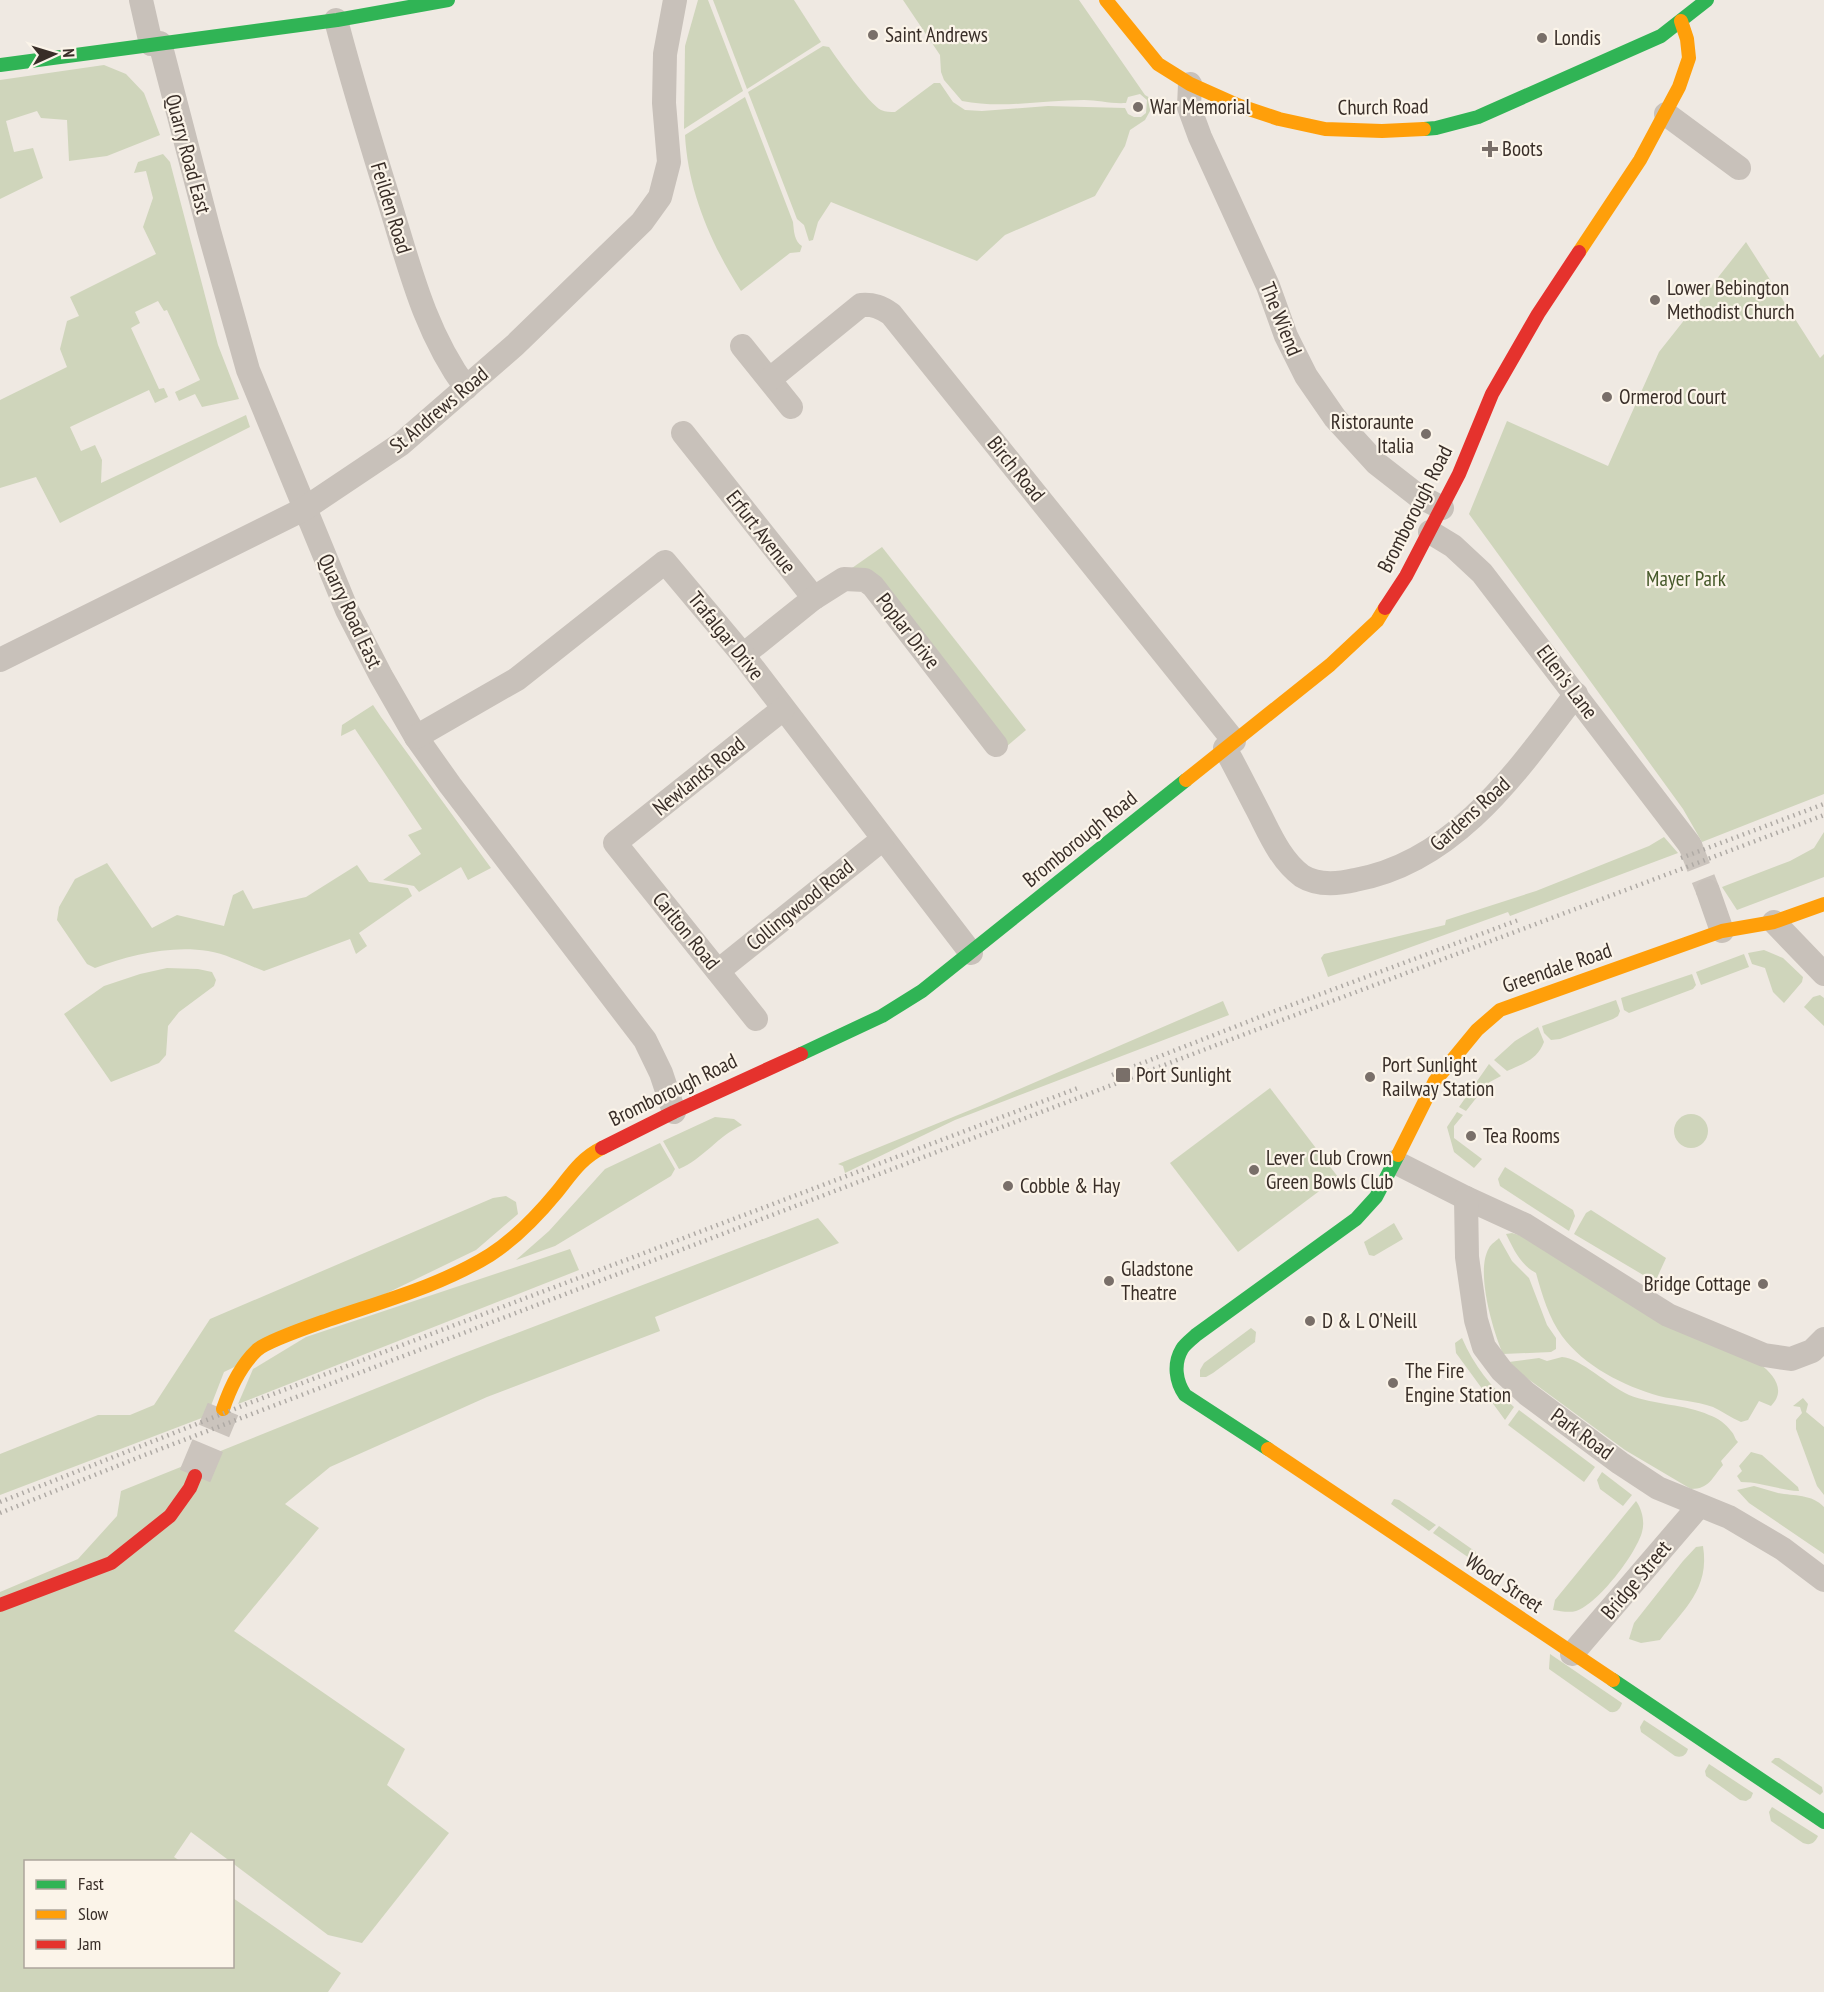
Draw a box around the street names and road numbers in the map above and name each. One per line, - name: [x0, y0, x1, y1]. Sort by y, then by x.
- street label: Quarry Road East: [160, 91, 217, 217]
- street label: Church Road: [1337, 92, 1429, 121]
- street label: Feilden Road: [365, 159, 418, 257]
- street label: The Wiend: [1255, 278, 1308, 360]
- street label: St Andrews Road: [384, 360, 494, 459]
- street label: Birch Road: [982, 430, 1051, 507]
- street label: Bromborough Road: [1371, 441, 1458, 577]
- street label: Erfurt Avenue: [720, 485, 802, 579]
- street label: Quarry Road East: [312, 549, 389, 672]
- street label: Trafalgar Drive: [682, 586, 770, 685]
- street label: Poplar Drive: [870, 587, 946, 674]
- street label: Ellen's Lane: [1531, 639, 1604, 724]
- street label: Newlands Road: [647, 730, 750, 821]
- street label: Gardens Road: [1424, 771, 1515, 857]
- street label: Bromborough Road: [1017, 784, 1142, 893]
- street label: Collingwood Road: [740, 853, 859, 956]
- street label: Carlton Road: [647, 886, 726, 975]
- street label: Greendale Road: [1499, 936, 1615, 999]
- street label: Bromborough Road: [604, 1047, 741, 1132]
- street label: Park Road: [1546, 1402, 1619, 1465]
- street label: Bridge Street: [1595, 1534, 1677, 1625]
- street label: Wood Street: [1460, 1547, 1549, 1619]

